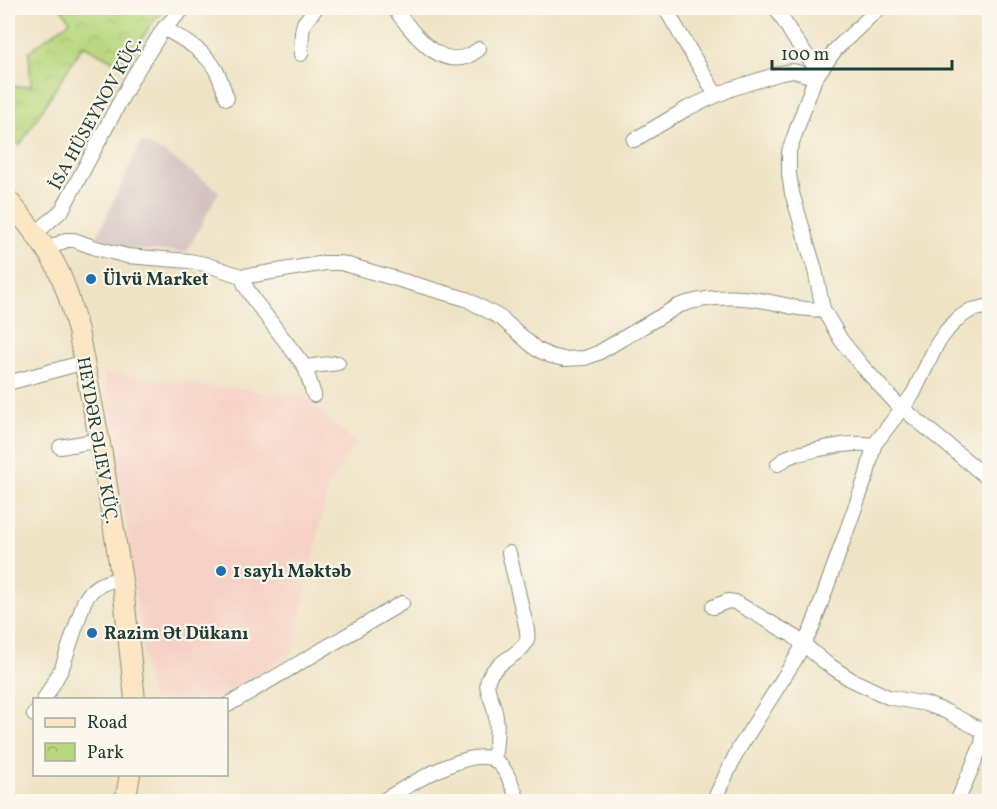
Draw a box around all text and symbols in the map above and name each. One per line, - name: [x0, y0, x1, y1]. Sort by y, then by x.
- street label: İSA HÜSEYNOV KÜÇ.: [44, 33, 149, 195]
- scale bar: [772, 33, 952, 71]
- text: 100 m: [781, 43, 830, 68]
- place label: Ülvü Market: [103, 268, 209, 293]
- marker: Ülvü Market: [84, 272, 98, 286]
- street label: HEYDƏR ƏLIEV KÜÇ.: [70, 355, 124, 526]
- place label: 1 saylı Məktəb: [233, 560, 352, 585]
- marker: 1 saylı Məktəb: [214, 564, 228, 578]
- place label: Razim Ət Dükanı: [104, 622, 249, 647]
- marker: Razim Ət Dükanı: [85, 626, 99, 640]
- legend: [33, 698, 228, 776]
- text: Road: [87, 711, 128, 736]
- text: Park: [87, 741, 124, 766]

